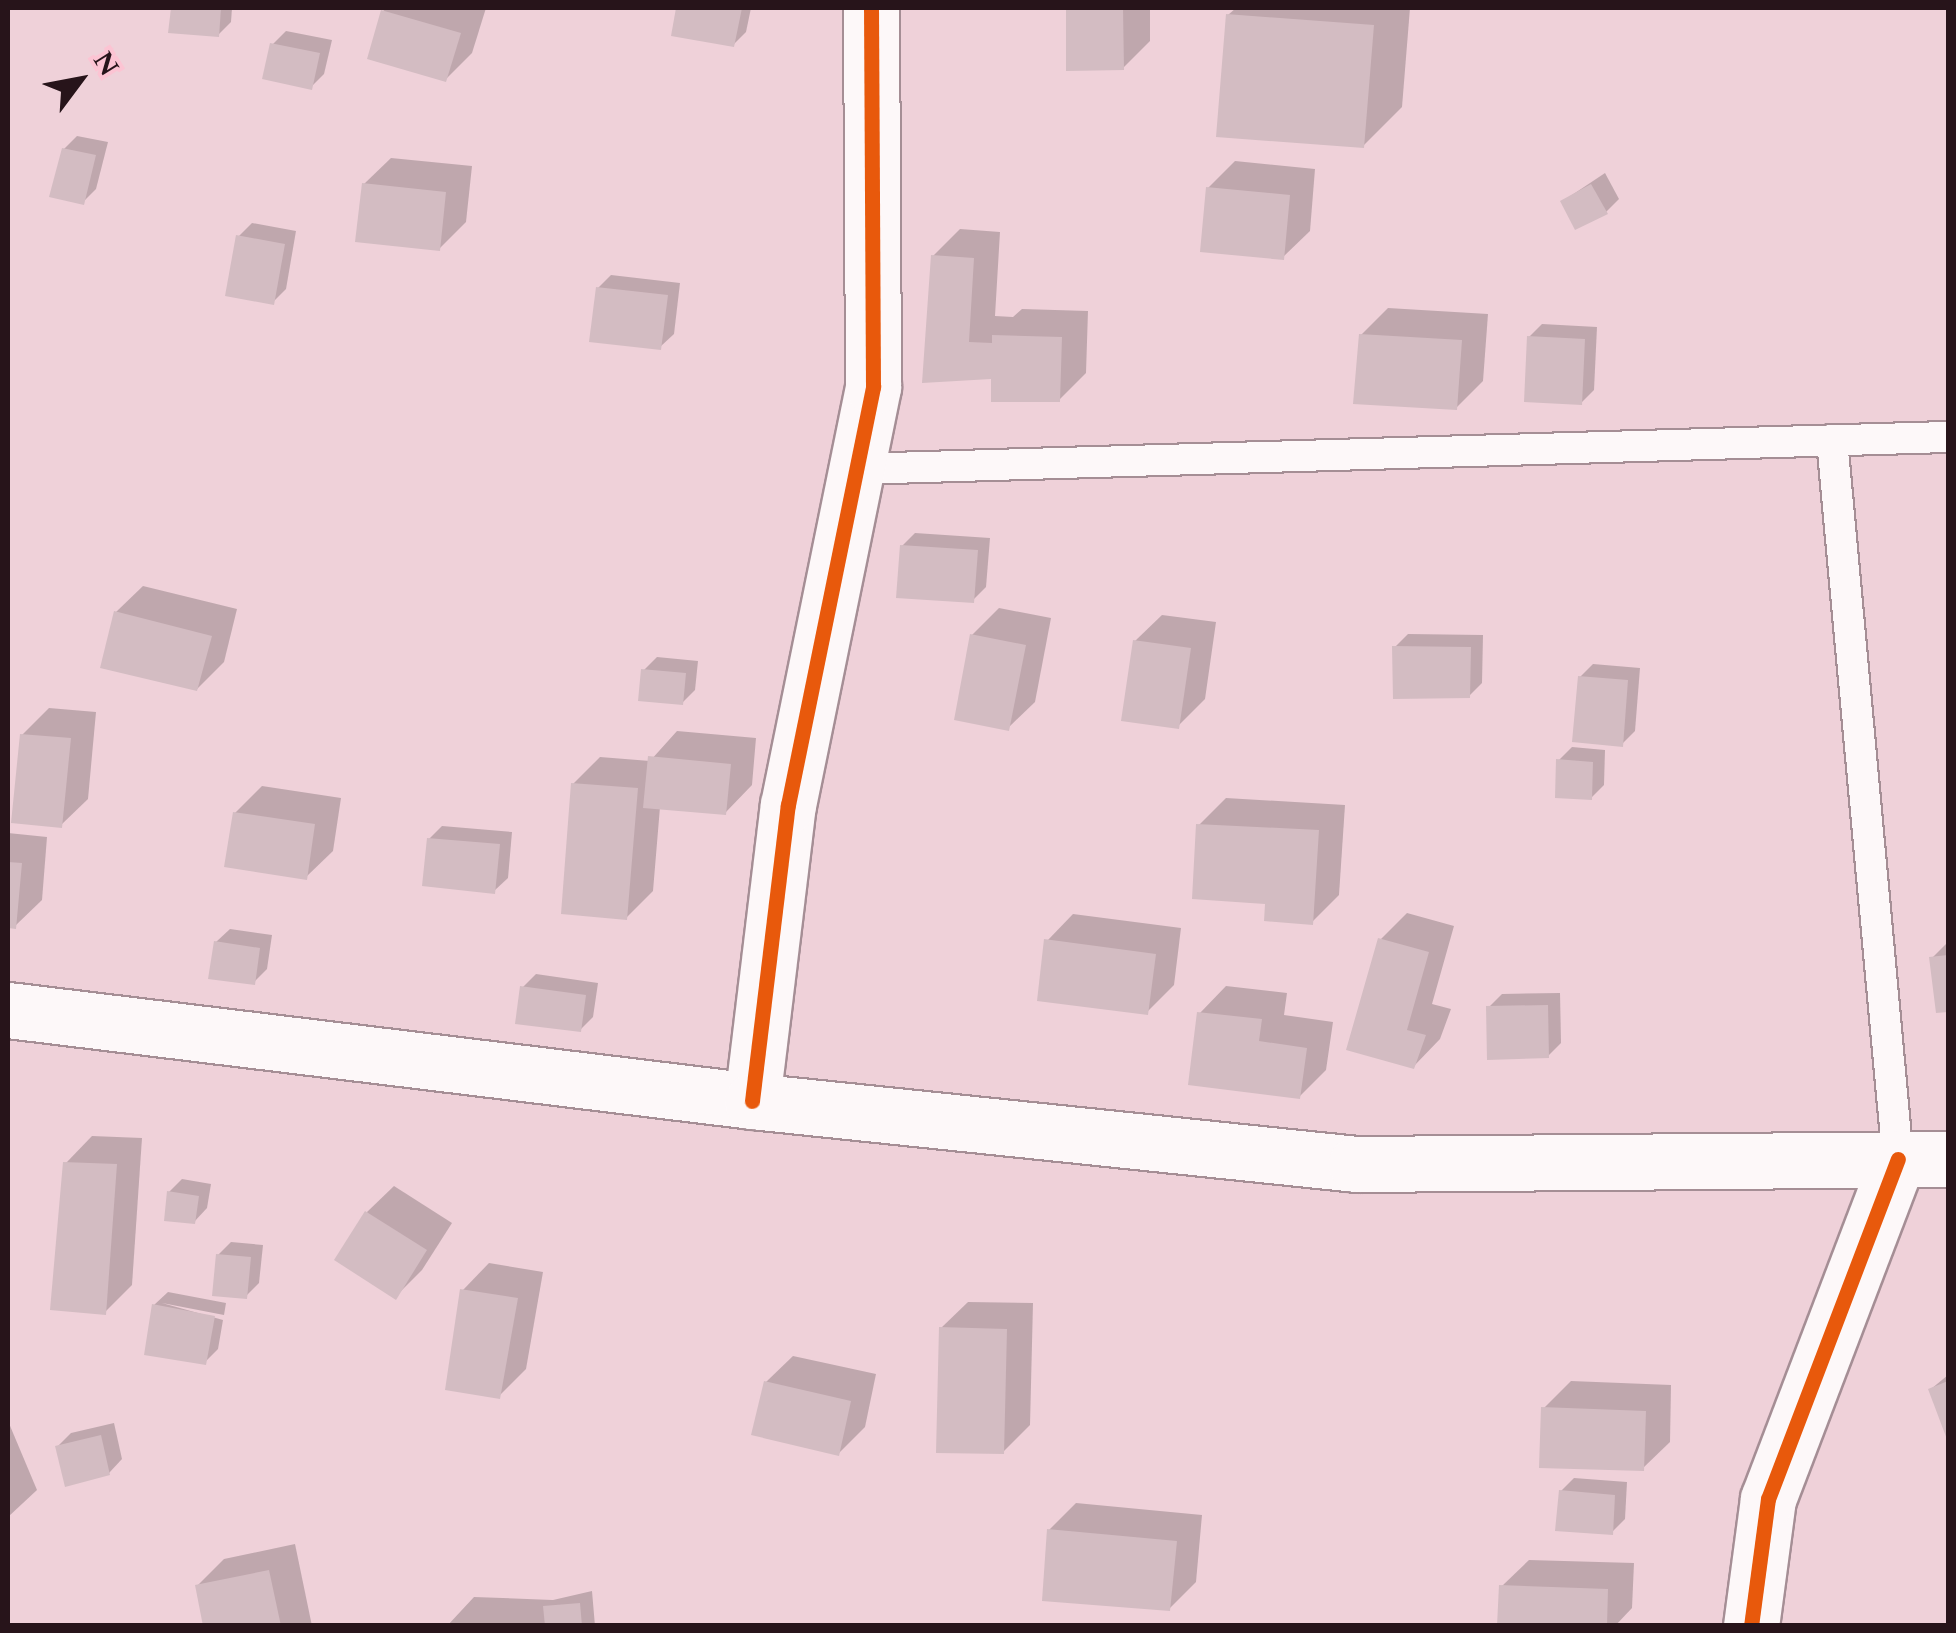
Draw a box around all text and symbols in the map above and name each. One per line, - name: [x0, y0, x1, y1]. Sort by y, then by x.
- north arrow: [30, 30, 130, 130]
- text: N: [82, 43, 130, 85]

